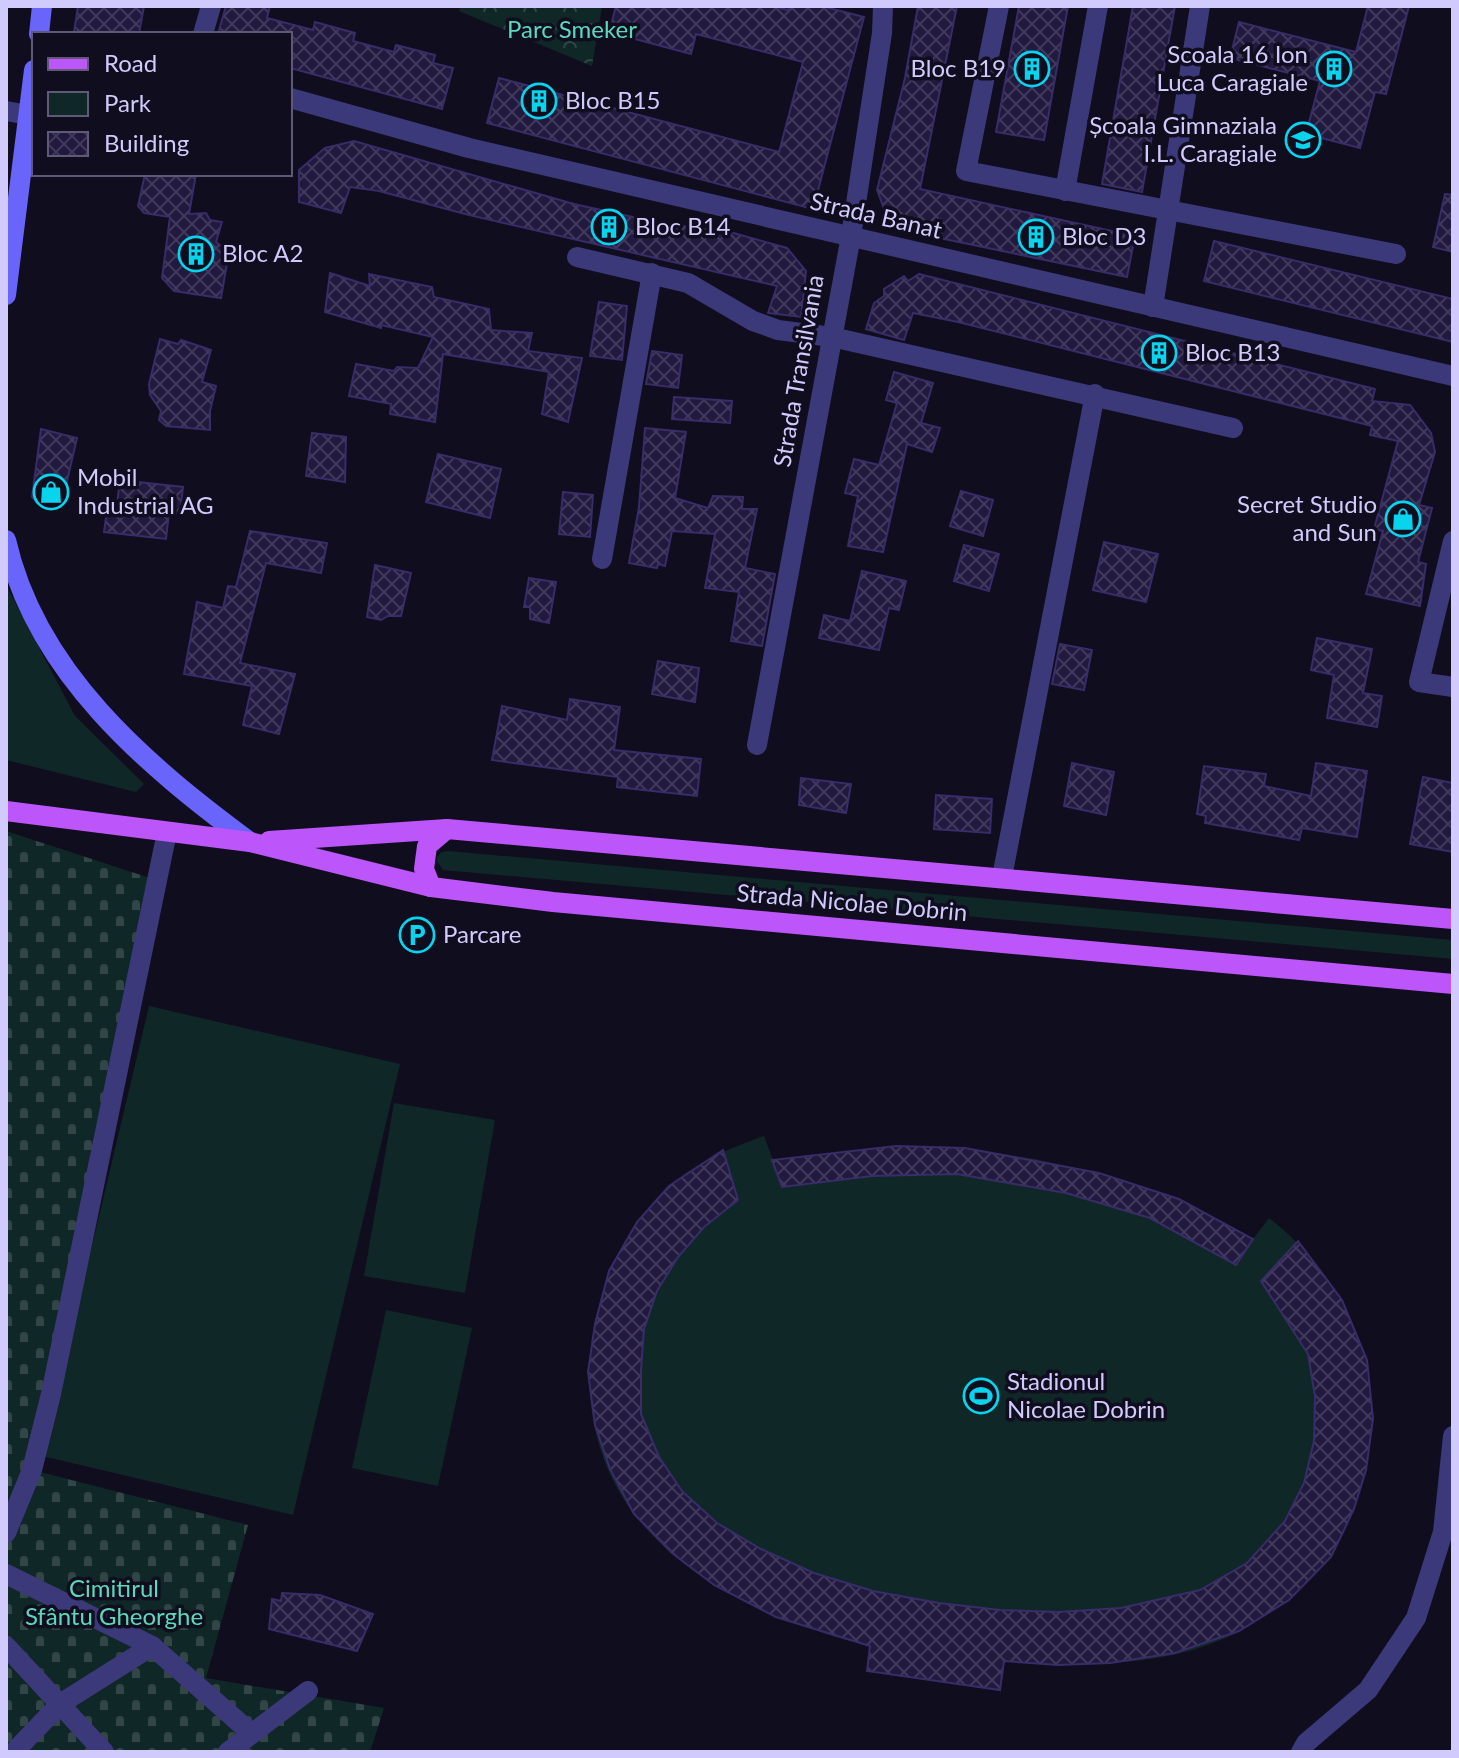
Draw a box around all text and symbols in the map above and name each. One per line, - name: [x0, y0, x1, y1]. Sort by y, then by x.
- park label: Parc Smeker: [507, 14, 637, 43]
- legend: [32, 32, 292, 176]
- place label: Scoala 16 Ion Luca Caragiale: [1157, 39, 1308, 96]
- text: Road: [104, 48, 157, 77]
- building icon: Bloc B19: [1013, 50, 1051, 88]
- building icon: Scoala 16 Ion Luca Caragiale: [1315, 50, 1353, 88]
- place label: Bloc B19: [910, 53, 1006, 82]
- building icon: Bloc B15: [520, 82, 558, 120]
- place label: Bloc B15: [565, 85, 661, 114]
- text: Park: [104, 88, 152, 117]
- place label: Școala Gimnaziala I.L. Caragiale: [1089, 110, 1277, 167]
- school or university icon: Școala Gimnaziala I.L. Caragiale: [1284, 121, 1322, 159]
- text: Building: [104, 128, 189, 157]
- street label: Strada Banat: [808, 185, 945, 244]
- building icon: Bloc B14: [590, 208, 628, 246]
- place label: Bloc B14: [635, 211, 731, 240]
- building icon: Bloc D3: [1017, 218, 1055, 256]
- place label: Bloc D3: [1062, 221, 1146, 250]
- building icon: Bloc A2: [177, 235, 215, 273]
- place label: Bloc A2: [222, 238, 304, 267]
- street label: Strada Transilvania: [766, 272, 829, 469]
- building icon: Bloc B13: [1140, 334, 1178, 372]
- place label: Bloc B13: [1185, 337, 1281, 366]
- place label: Mobil Industrial AG: [77, 462, 214, 519]
- shop icon: Mobil Industrial AG: [32, 473, 70, 511]
- place label: Secret Studio and Sun: [1237, 489, 1377, 546]
- shop icon: Secret Studio and Sun: [1384, 500, 1422, 538]
- street label: Strada Nicolae Dobrin: [736, 877, 969, 926]
- parking icon: Parcare: [398, 916, 436, 954]
- place label: Parcare: [443, 919, 522, 948]
- place label: Stadionul Nicolae Dobrin: [1007, 1366, 1165, 1423]
- sports icon: Stadionul Nicolae Dobrin: [962, 1377, 1000, 1415]
- park label: Cimitirul Sfântu Gheorghe: [25, 1573, 203, 1630]

